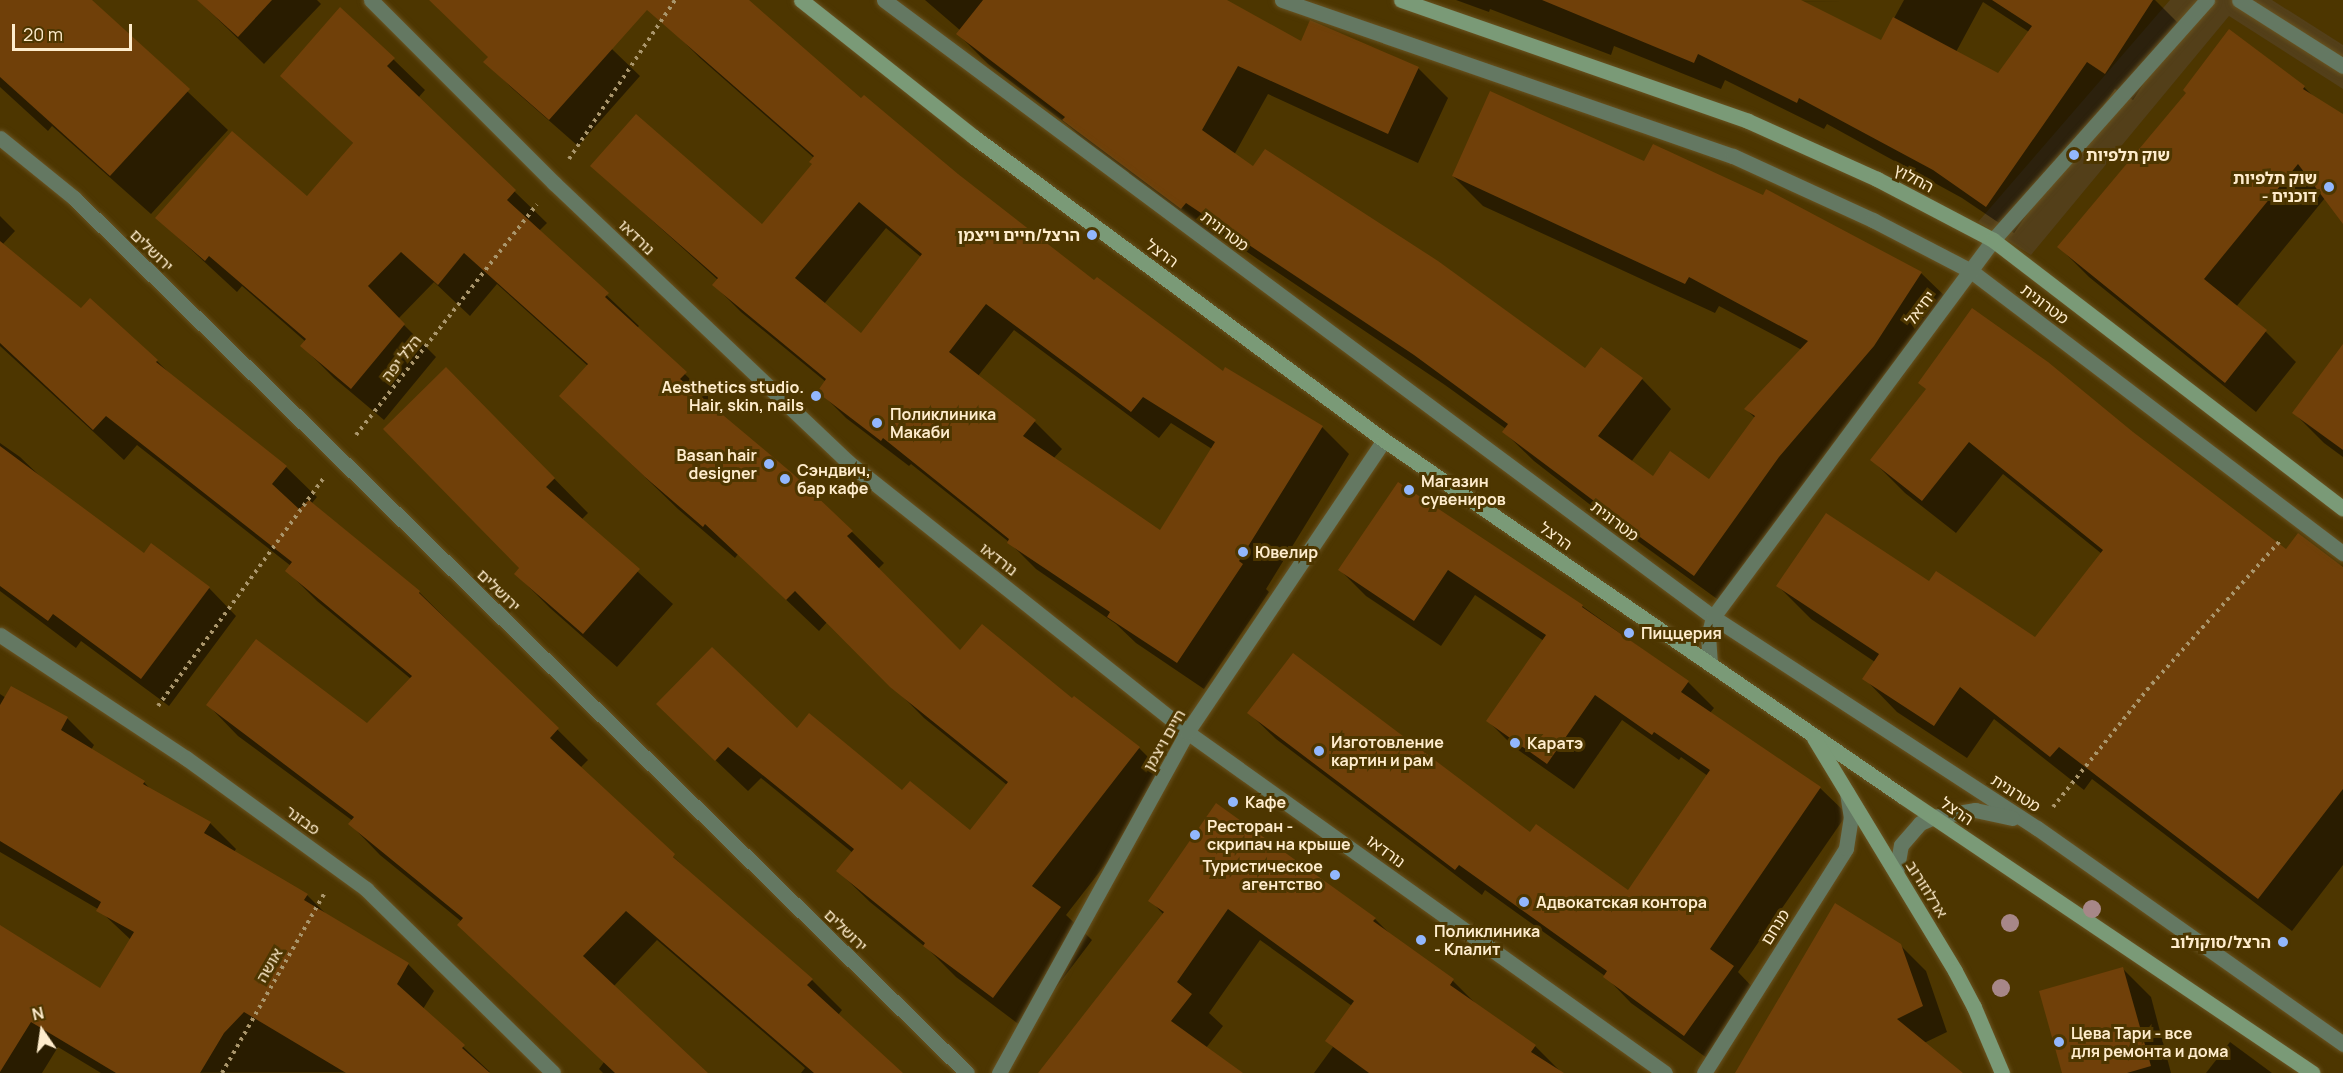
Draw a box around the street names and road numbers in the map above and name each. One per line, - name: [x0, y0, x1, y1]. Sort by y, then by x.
- street label: החלוץ: [1891, 160, 1937, 196]
- street label: מטרונית: [1197, 207, 1253, 255]
- street label: נורדאו: [615, 215, 659, 259]
- street label: ירושלים: [126, 225, 178, 275]
- street label: הרצל: [1142, 235, 1182, 271]
- street label: מטרונית: [2017, 280, 2073, 328]
- street label: יחיאל: [1901, 287, 1939, 329]
- street label: הלל יפה: [377, 331, 425, 385]
- street label: מטרונית: [1587, 497, 1643, 545]
- street label: הרצל: [1536, 518, 1576, 554]
- street label: נורדאו: [976, 538, 1022, 580]
- street label: ירושלים: [473, 565, 525, 615]
- street label: חיים ויצמן: [1139, 706, 1189, 774]
- street label: מטרונית: [1988, 770, 2044, 816]
- street label: הרצל: [1937, 793, 1977, 829]
- street label: פבזנר: [282, 801, 324, 839]
- street label: נורדאו: [1363, 831, 1409, 871]
- street label: ארלוזורוב: [1902, 857, 1952, 921]
- street label: ירושלים: [820, 905, 872, 955]
- street label: מנחם: [1757, 906, 1793, 948]
- street label: אושה: [252, 944, 286, 986]

